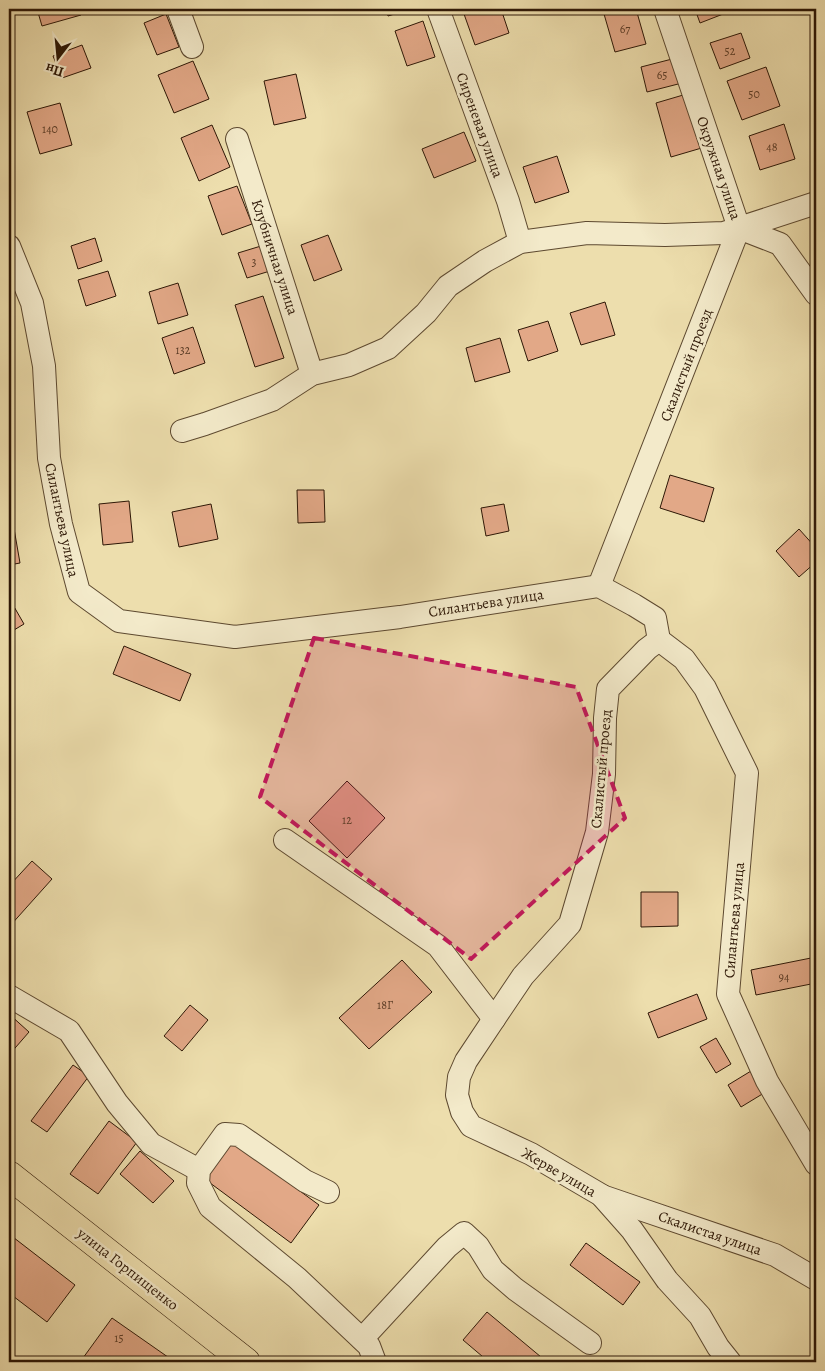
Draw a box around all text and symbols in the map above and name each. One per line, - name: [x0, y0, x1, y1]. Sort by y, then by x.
- house number: 67: [620, 21, 631, 37]
- north arrow: [32, 32, 82, 82]
- house number: 52: [725, 43, 736, 59]
- text: Пн: [43, 58, 66, 82]
- house number: 65: [657, 67, 667, 83]
- street label: Сиреневая улица: [452, 70, 508, 181]
- house number: 50: [748, 86, 760, 102]
- street label: Окружная улица: [692, 114, 746, 222]
- house number: 140: [42, 121, 58, 137]
- house number: 48: [766, 139, 778, 155]
- street label: Клубничная улица: [247, 197, 303, 317]
- house number: 3: [252, 254, 257, 270]
- street label: Скалистый проезд: [655, 306, 717, 424]
- house number: 132: [176, 342, 191, 358]
- street label: Силантьева улица: [40, 461, 84, 579]
- street label: Силантьева улица: [427, 584, 545, 622]
- street label: Скалистый проезд: [586, 709, 616, 829]
- house number: 12: [342, 812, 352, 828]
- street label: Силантьева улица: [719, 861, 749, 979]
- house number: 94: [779, 969, 790, 985]
- house number: 18Г: [377, 997, 393, 1013]
- street label: Жерве улица: [518, 1143, 600, 1202]
- street label: Скалистая улица: [656, 1206, 765, 1260]
- street label: улица Горпищенко: [72, 1223, 183, 1315]
- house number: 15: [114, 1330, 124, 1346]

